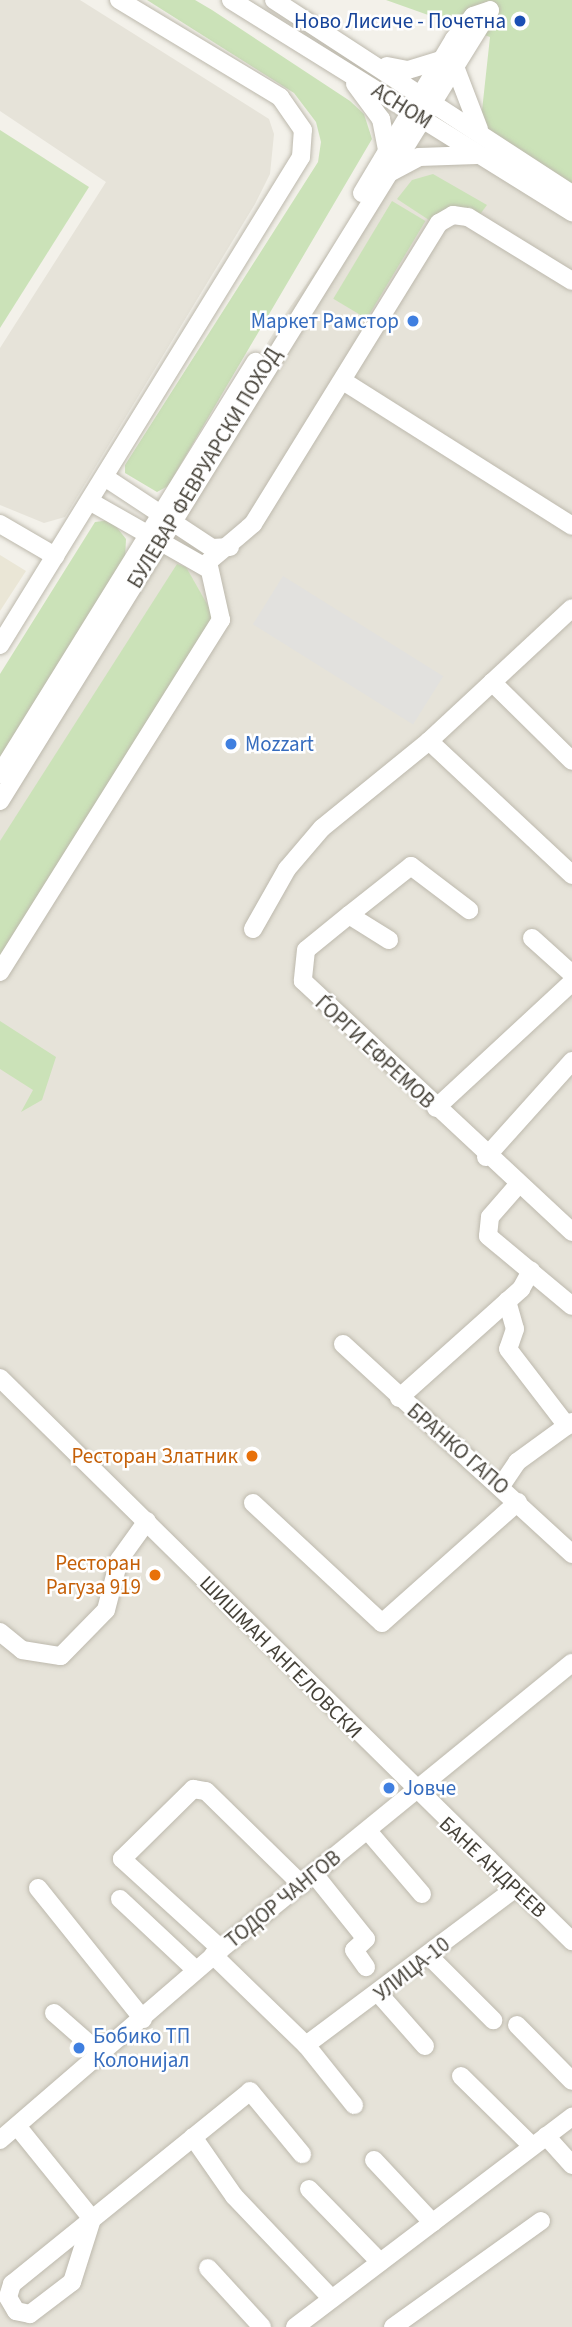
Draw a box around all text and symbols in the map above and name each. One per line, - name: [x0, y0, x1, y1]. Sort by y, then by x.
- place label: Ново Лисиче - Почетна: [294, 8, 506, 34]
- marker: Ново Лисиче - Почетна: [512, 13, 528, 29]
- street label: АСНОМ: [367, 78, 437, 134]
- place label: Маркет Рамстор: [251, 308, 399, 334]
- marker: Маркет Рамстор: [405, 313, 421, 329]
- street label: БУЛЕВАР ФЕВРУАРСКИ ПОХОД: [122, 343, 286, 593]
- place label: Mozzart: [245, 731, 314, 757]
- marker: Mozzart: [223, 736, 239, 752]
- street label: ЃОРГИ ЕФРЕМОВ: [310, 990, 440, 1114]
- street label: БРАНКО ГАПО: [402, 1398, 514, 1500]
- place label: Ресторан Златник: [71, 1443, 238, 1469]
- marker: Ресторан Златник: [244, 1448, 260, 1464]
- place label: Ресторан Рагуза 919: [46, 1550, 141, 1600]
- marker: Ресторан Рагуза 919: [147, 1567, 163, 1583]
- street label: ШИШМАН АНГЕЛОВСКИ: [195, 1571, 367, 1743]
- place label: Јовче: [403, 1775, 456, 1801]
- marker: Јовче: [381, 1780, 397, 1796]
- street label: БАНЕ АНДРЕЕВ: [434, 1811, 552, 1923]
- street label: ТОДОР ЧАНГОВ: [220, 1845, 346, 1953]
- street label: УЛИЦА-10: [369, 1932, 455, 2006]
- place label: Бобико ТП Колонијал: [93, 2023, 190, 2073]
- marker: Бобико ТП Колонијал: [71, 2040, 87, 2056]

